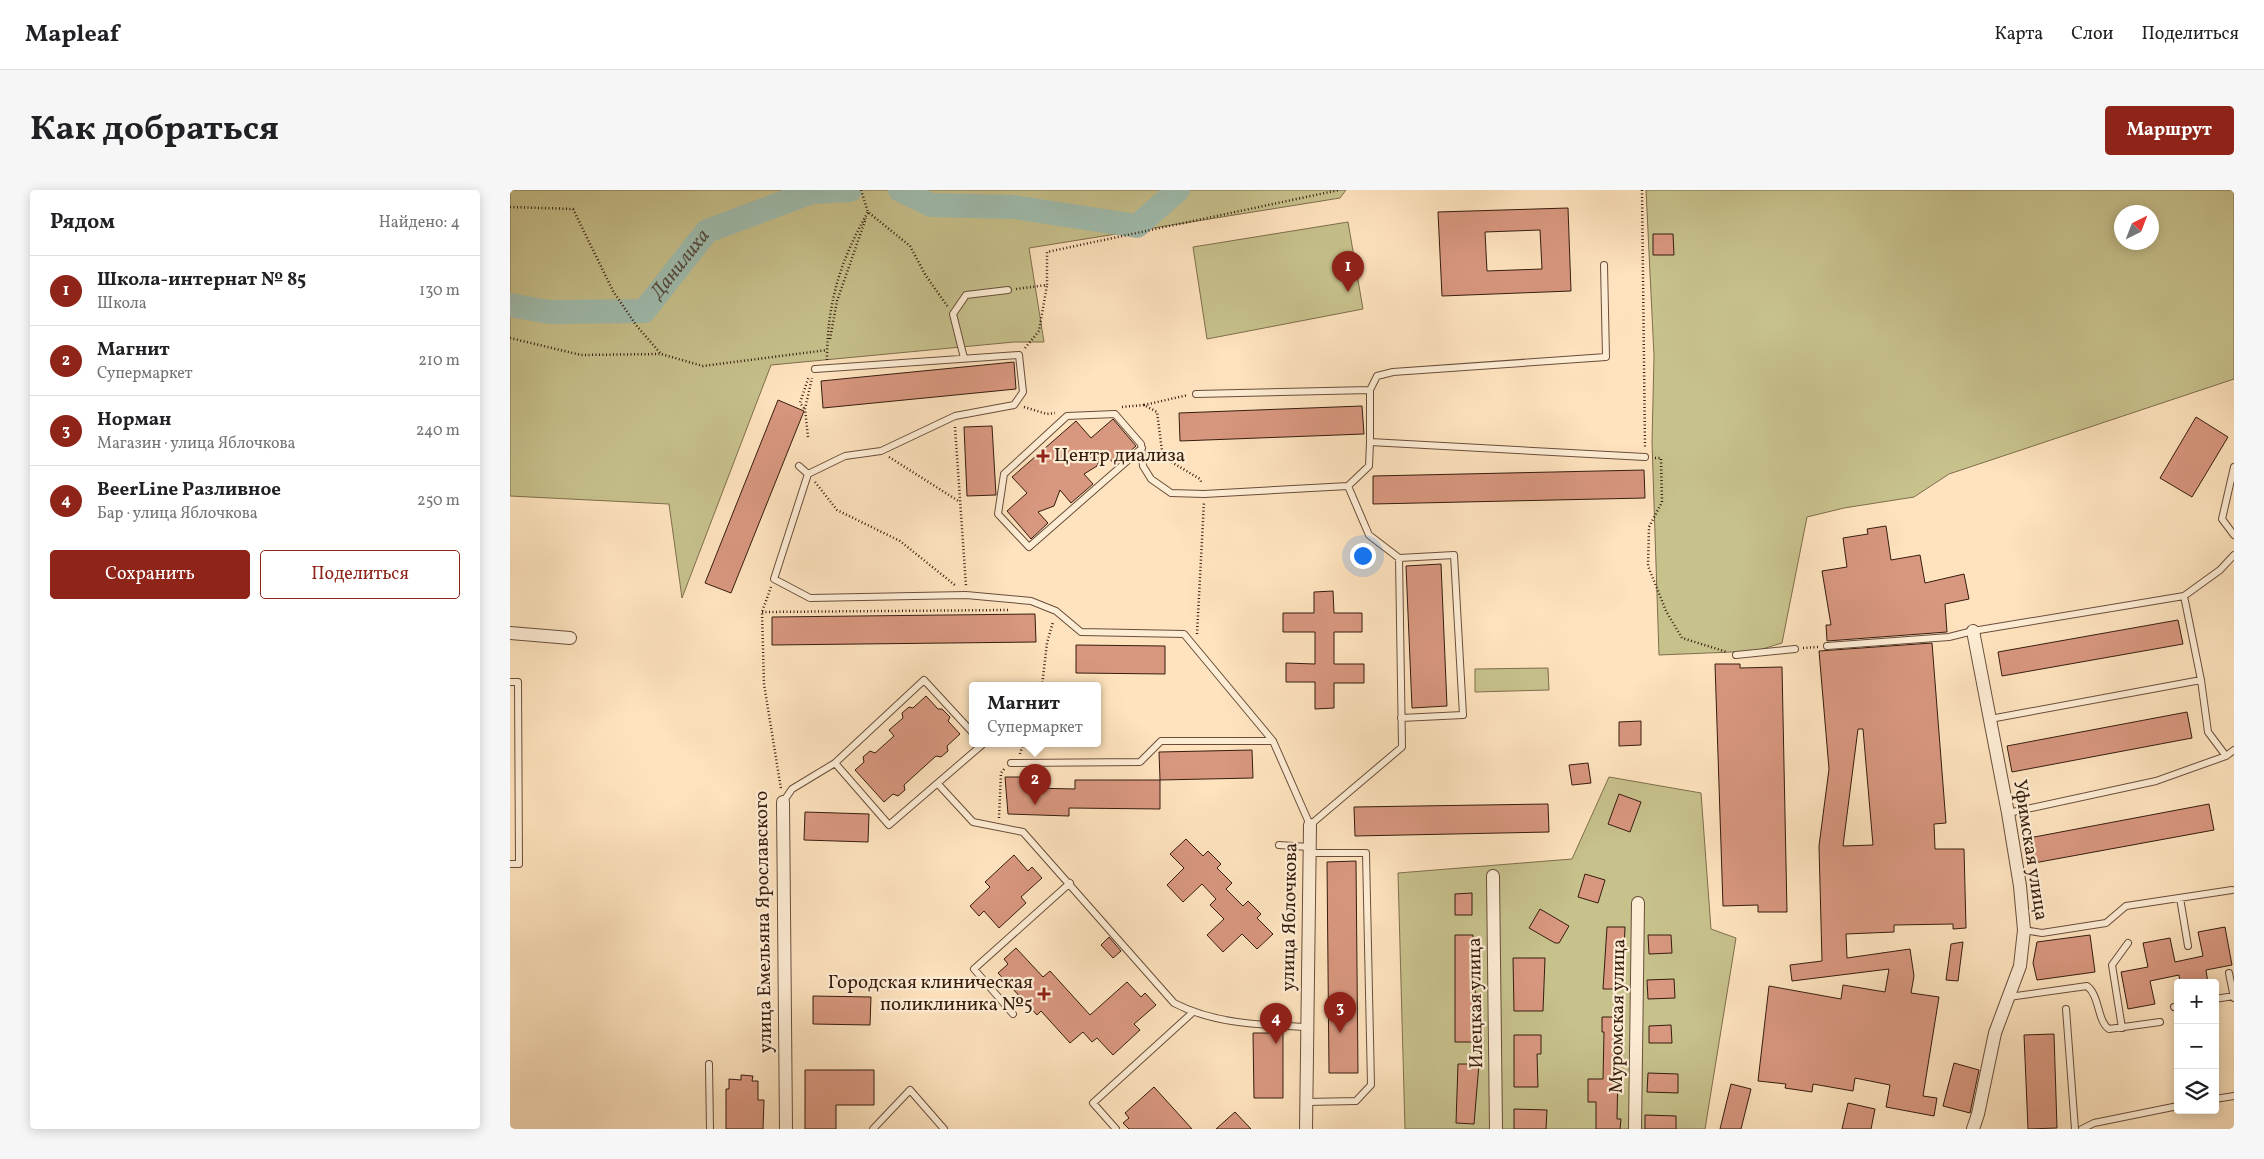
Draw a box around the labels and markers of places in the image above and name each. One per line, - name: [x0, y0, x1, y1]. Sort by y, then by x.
- pin: 1: [1332, 251, 1364, 292]
- place label: Центр диализа: [1054, 443, 1185, 469]
- marker: Центр диализа: [1036, 449, 1050, 463]
- pin: 2: [1019, 764, 1051, 805]
- place label: Городская клиническая поликлиника №5: [828, 970, 1033, 1018]
- marker: Городская клиническая поликлиника №5: [1037, 987, 1051, 1001]
- pin: 3: [1324, 992, 1356, 1033]
- pin: 4: [1260, 1003, 1292, 1044]

